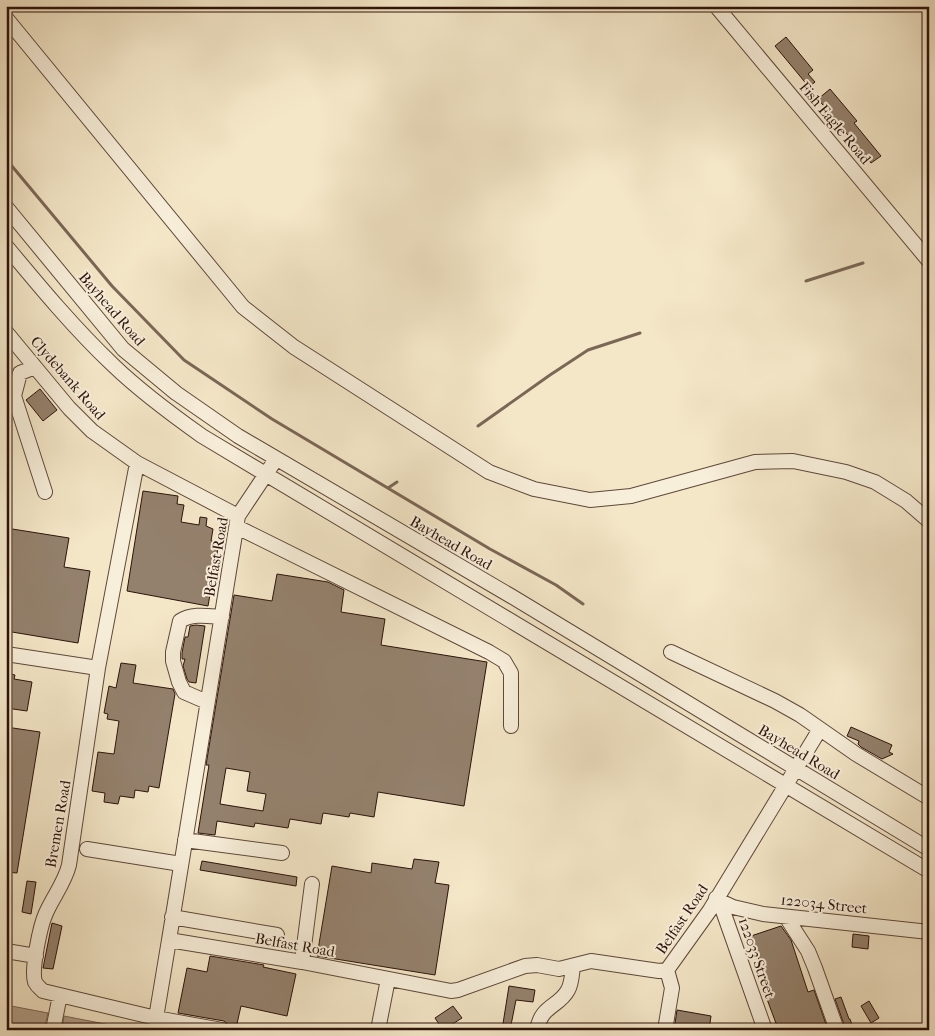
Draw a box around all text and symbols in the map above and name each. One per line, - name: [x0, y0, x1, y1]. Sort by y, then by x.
- street label: Fish Eagle Road: [795, 78, 875, 168]
- street label: Bayhead Road: [75, 268, 149, 350]
- street label: Clydebank Road: [27, 333, 110, 424]
- street label: Bayhead Road: [407, 512, 496, 574]
- street label: Belfast Road: [200, 515, 232, 598]
- street label: Bayhead Road: [755, 721, 844, 784]
- street label: Bremen Road: [41, 778, 75, 869]
- street label: Belfast Road: [652, 880, 712, 957]
- street label: 122034 Street: [780, 891, 869, 918]
- street label: 122033 Street: [735, 915, 779, 1001]
- street label: Belfast Road: [254, 929, 337, 961]

